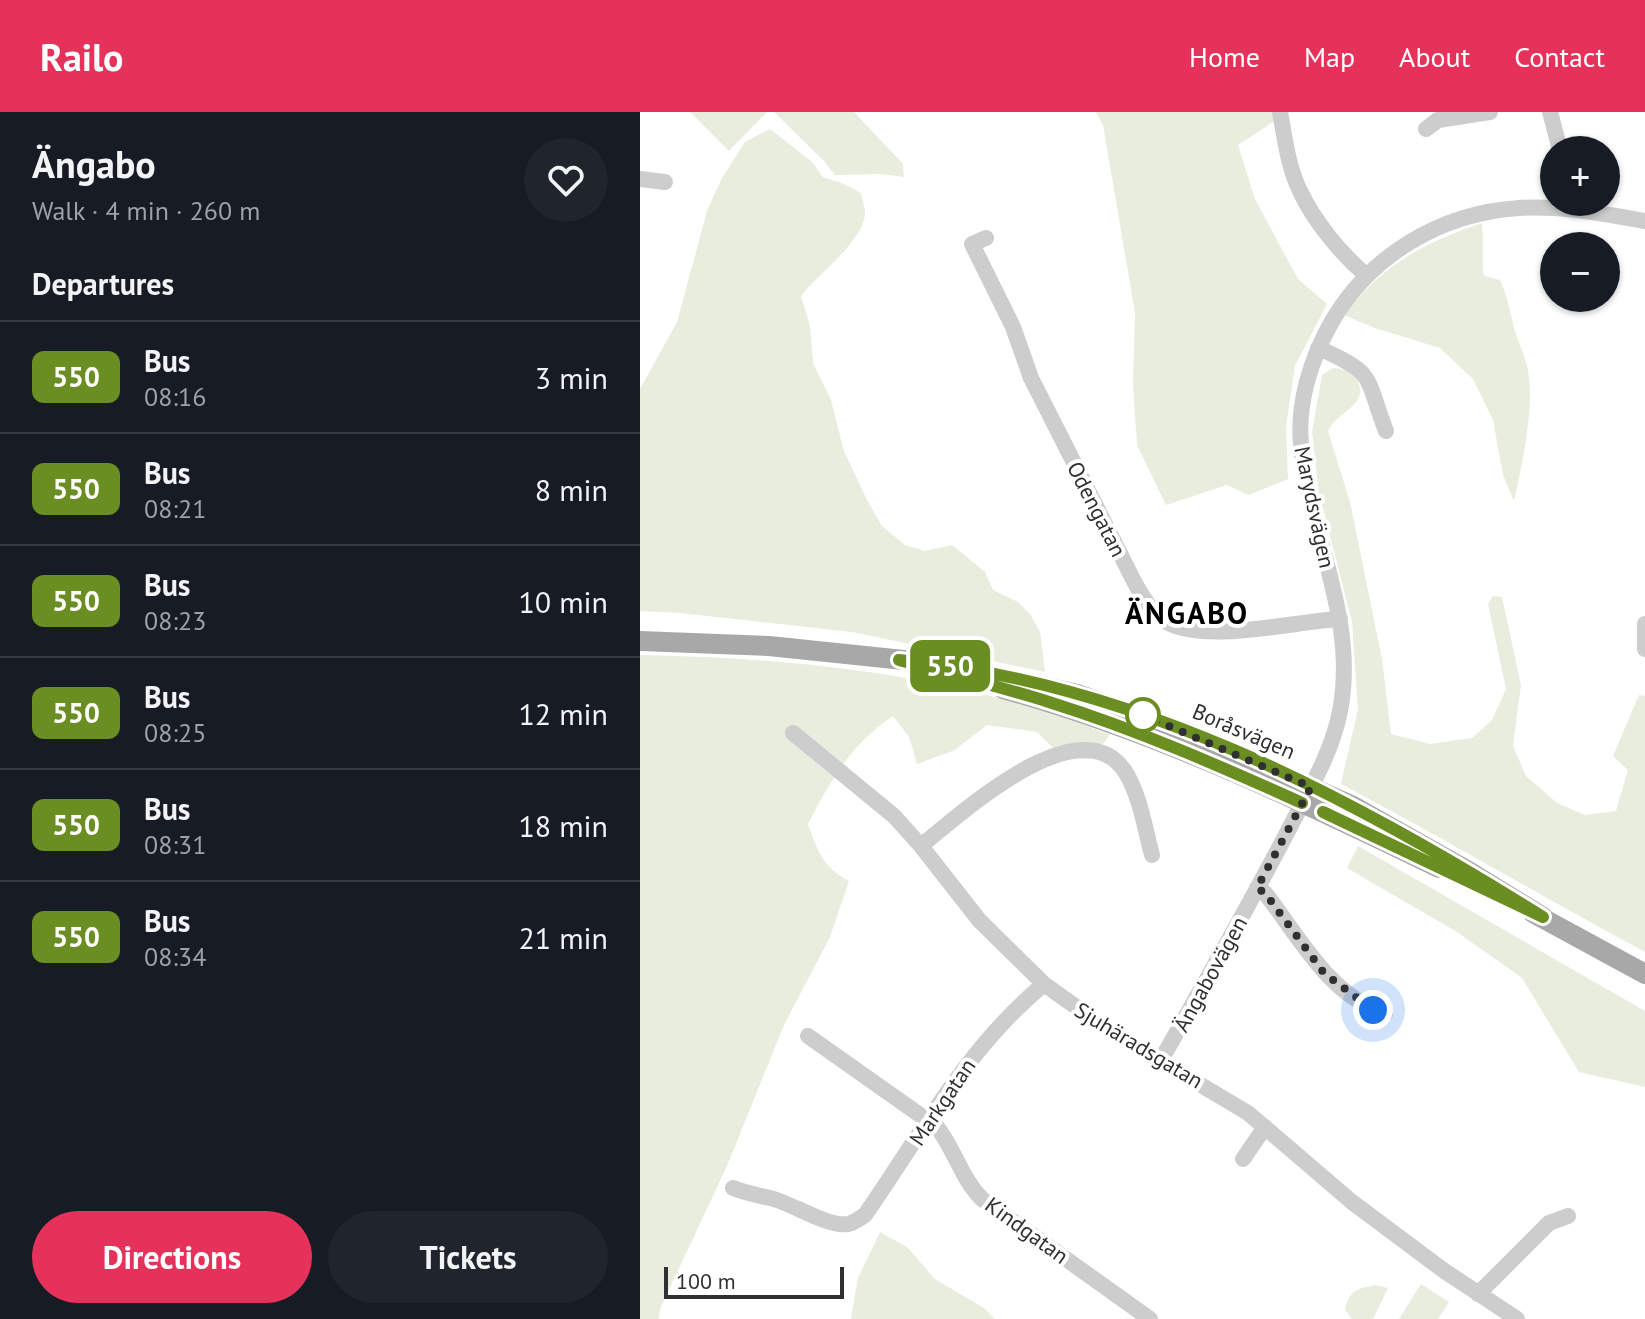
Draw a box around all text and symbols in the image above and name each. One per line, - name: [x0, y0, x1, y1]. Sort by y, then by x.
- text: Railo: [40, 32, 124, 81]
- text: Home: [1189, 38, 1260, 75]
- text: Map: [1304, 38, 1355, 75]
- text: About: [1399, 38, 1470, 75]
- text: Contact: [1514, 38, 1605, 75]
- map controls: [1540, 136, 1620, 312]
- button: +: [1540, 136, 1620, 216]
- button: heart: [524, 138, 608, 222]
- text: Ängabo: [32, 139, 156, 188]
- text: Walk · 4 min · 260 m: [32, 194, 260, 227]
- button: −: [1540, 232, 1620, 312]
- text: Departures: [32, 264, 174, 303]
- text: Bus: [144, 341, 191, 380]
- text: 550: [52, 358, 100, 395]
- text: 3 min: [535, 358, 608, 397]
- text: 08:16: [144, 380, 206, 413]
- street label: Marydsvägen: [1288, 444, 1342, 570]
- text: Bus: [144, 453, 191, 492]
- street label: Odengatan: [1061, 457, 1133, 561]
- text: 550: [52, 470, 100, 507]
- text: 8 min: [535, 470, 608, 509]
- text: 08:21: [144, 492, 206, 525]
- text: Bus: [144, 565, 191, 604]
- text: 550: [52, 582, 100, 619]
- text: 10 min: [518, 582, 608, 621]
- district label: ÄNGABO: [1125, 593, 1249, 632]
- text: 08:23: [144, 604, 206, 637]
- line badge: 550: [904, 640, 996, 692]
- text: 550: [926, 647, 974, 684]
- text: Bus: [144, 677, 191, 716]
- text: 550: [52, 694, 100, 731]
- text: 12 min: [518, 694, 608, 733]
- street label: Boråsvägen: [1188, 697, 1300, 765]
- unlabelled marker: [1126, 698, 1160, 732]
- text: 08:25: [144, 716, 206, 749]
- text: Bus: [144, 789, 191, 828]
- text: 550: [52, 806, 100, 843]
- text: 18 min: [518, 806, 608, 845]
- text: 08:31: [144, 828, 206, 861]
- text: Bus: [144, 901, 191, 940]
- street label: Ängabovägen: [1167, 911, 1253, 1037]
- text: 550: [52, 918, 100, 955]
- text: 21 min: [518, 918, 608, 957]
- text: 08:34: [144, 940, 206, 973]
- your location: [1353, 990, 1393, 1030]
- street label: Sjuhäradsgatan: [1070, 996, 1208, 1094]
- street label: Markgatan: [903, 1053, 981, 1151]
- street label: Kindgatan: [980, 1190, 1074, 1270]
- button: Directions: [32, 1211, 312, 1303]
- button: Tickets: [328, 1211, 608, 1303]
- scale bar: [664, 1263, 844, 1299]
- text: 100 m: [676, 1267, 736, 1295]

